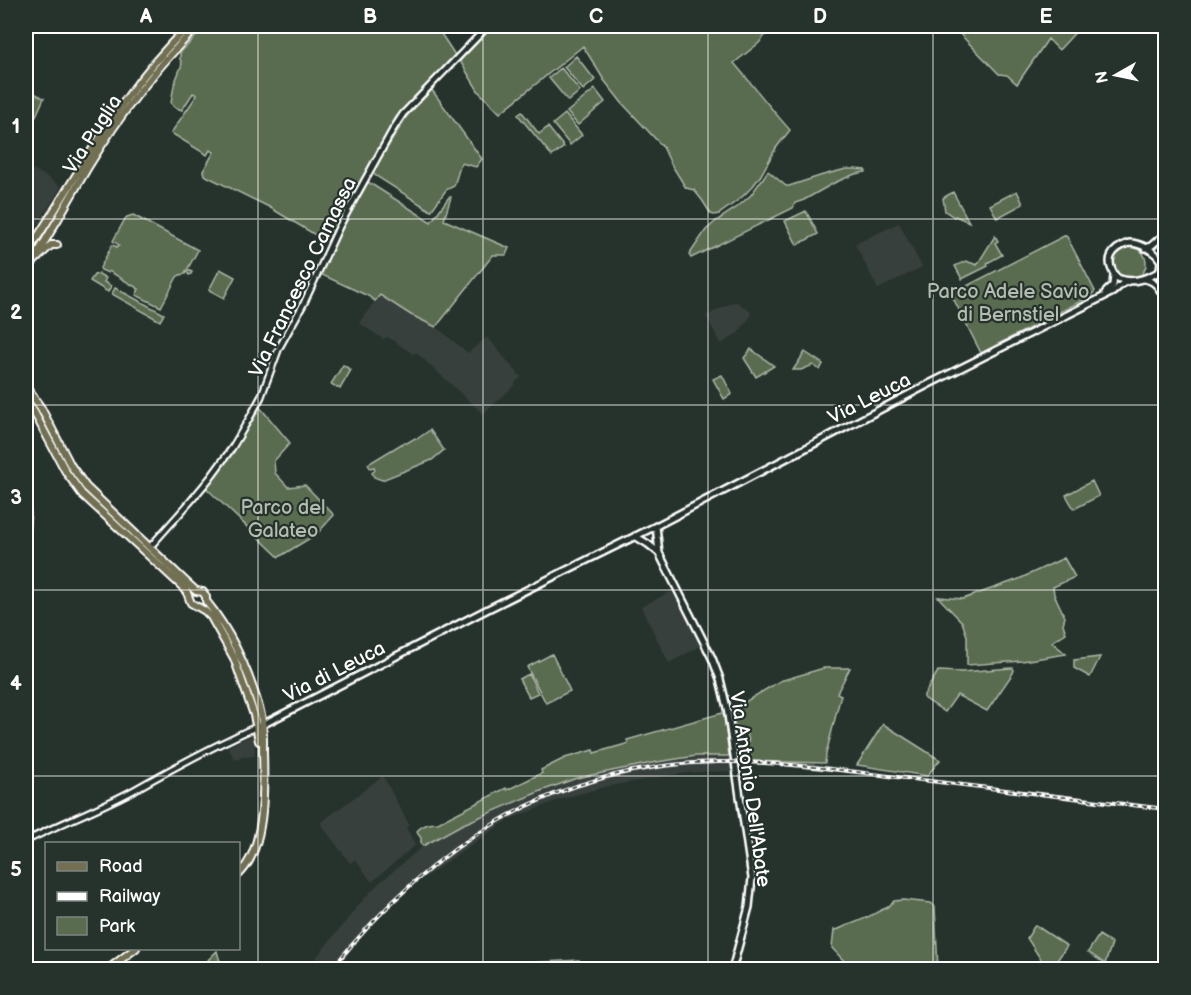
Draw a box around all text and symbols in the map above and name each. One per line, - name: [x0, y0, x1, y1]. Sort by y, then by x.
- text: A: [139, 5, 153, 29]
- text: B: [363, 5, 377, 29]
- text: C: [589, 5, 603, 29]
- text: D: [813, 5, 827, 29]
- text: E: [1040, 5, 1053, 29]
- north arrow: [1086, 45, 1146, 105]
- text: N: [1092, 70, 1113, 85]
- street label: Via Puglia: [58, 90, 127, 179]
- text: 1: [12, 115, 20, 139]
- street label: Via Francesco Camassa: [244, 174, 362, 381]
- park label: Parco Adele Savio di Bernstiel: [927, 280, 1089, 327]
- text: 2: [10, 301, 22, 325]
- street label: Via Leuca: [824, 368, 915, 430]
- text: 3: [10, 486, 22, 510]
- park label: Parco del Galateo: [240, 496, 326, 543]
- street label: Via di Leuca: [279, 636, 389, 708]
- text: 4: [10, 672, 22, 696]
- street label: Via Antonio Dell'Abate: [724, 690, 776, 889]
- legend: [45, 842, 240, 950]
- text: Road: [99, 856, 143, 877]
- text: 5: [10, 858, 22, 882]
- text: Railway: [99, 886, 161, 907]
- text: Park: [99, 916, 135, 937]

